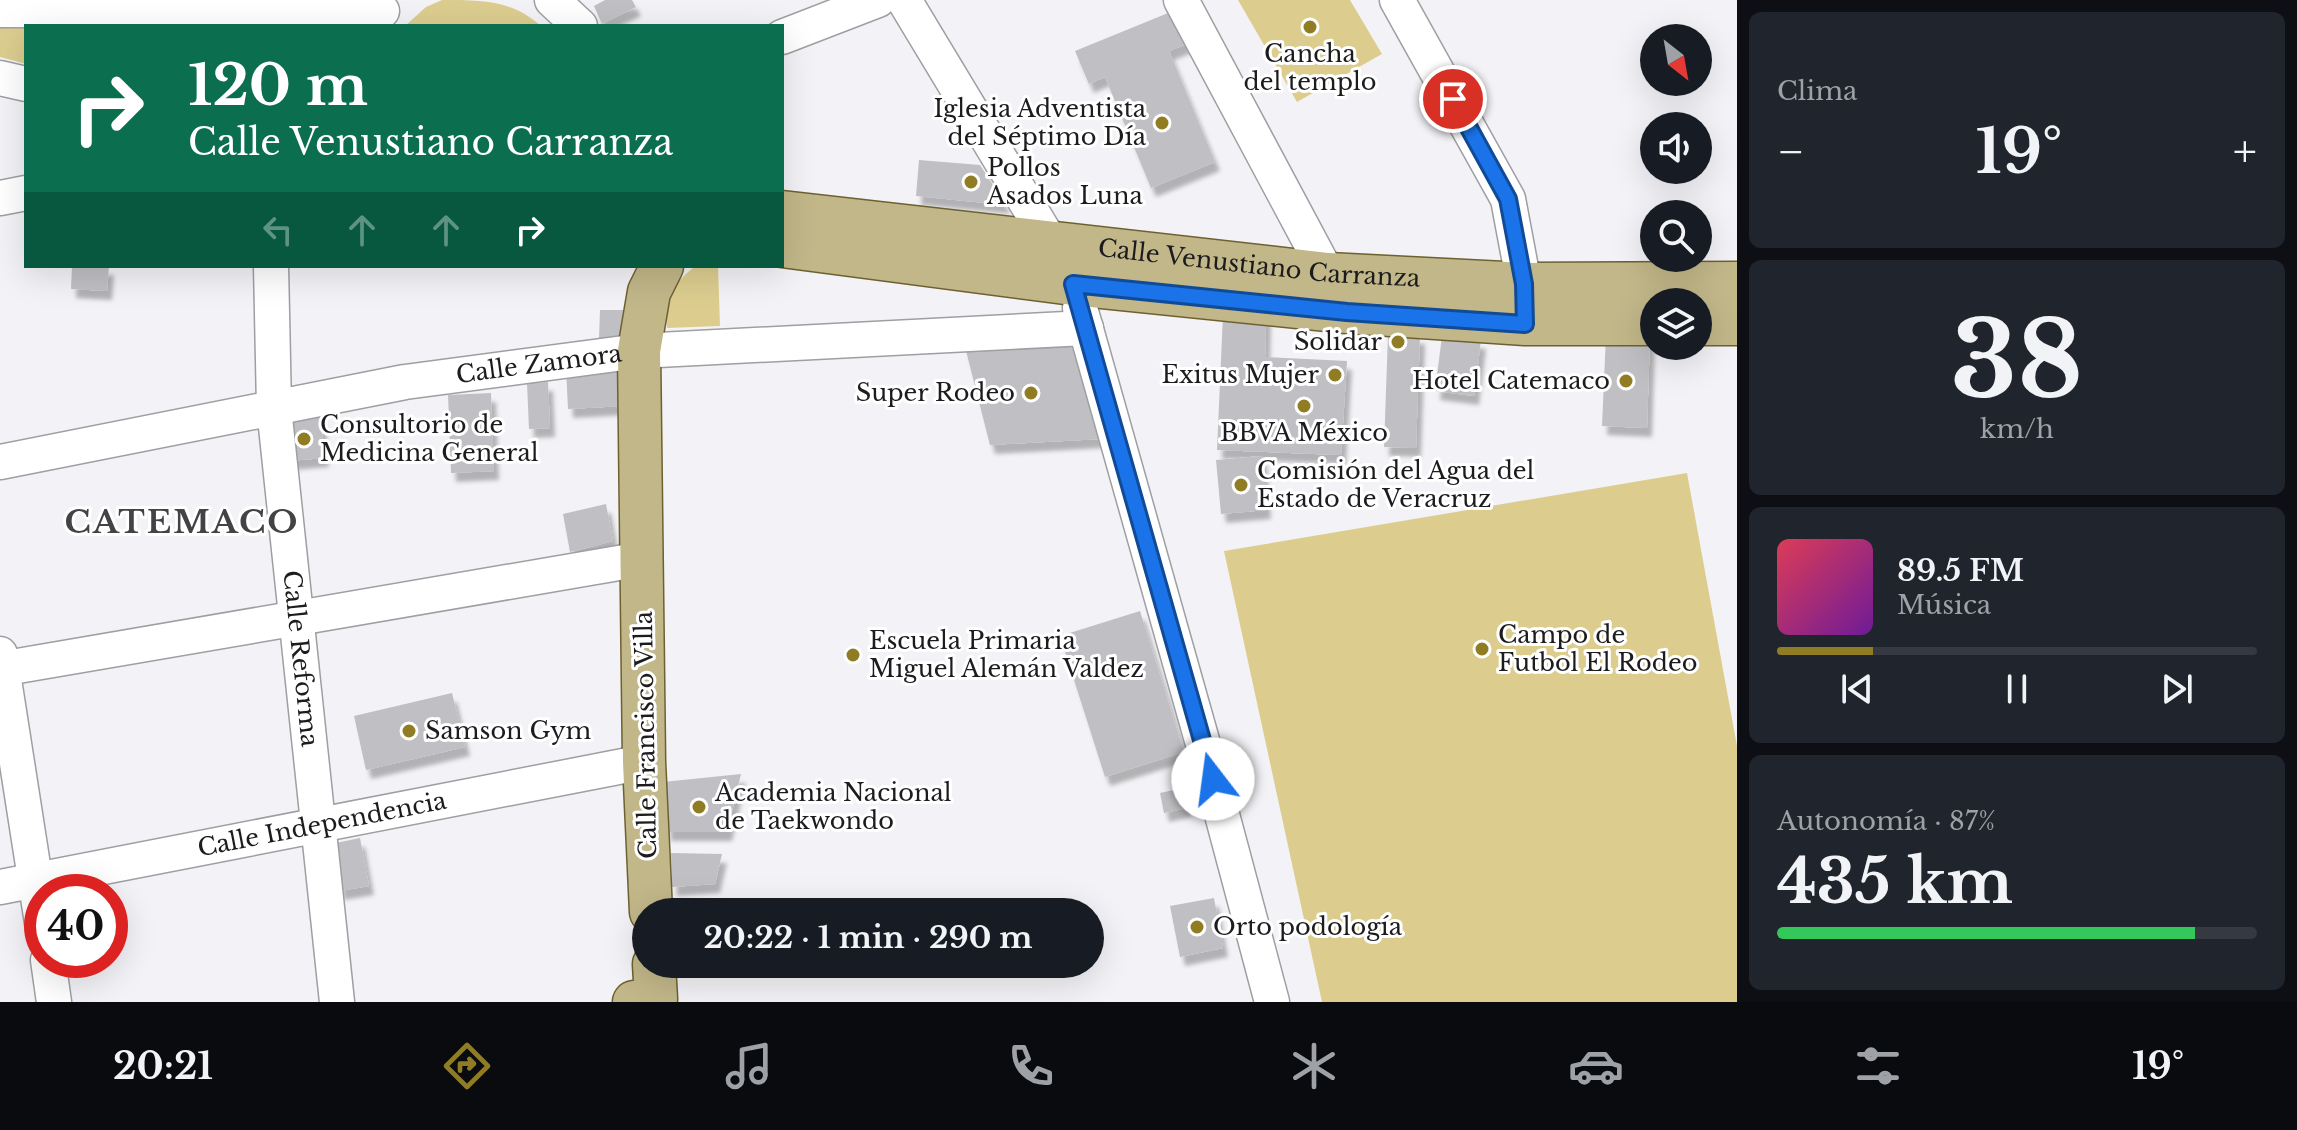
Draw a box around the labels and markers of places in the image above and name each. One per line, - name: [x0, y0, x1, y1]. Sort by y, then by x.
- marker: Cancha del templo: [1301, 18, 1319, 36]
- place label: Cancha del templo: [1243, 39, 1377, 96]
- pin: [1419, 65, 1487, 133]
- place label: Iglesia Adventista del Séptimo Día: [933, 94, 1147, 151]
- marker: Iglesia Adventista del Séptimo Día: [1153, 114, 1171, 132]
- place label: Pollos Asados Luna: [986, 153, 1143, 210]
- marker: Pollos Asados Luna: [962, 173, 980, 191]
- place label: Solidar: [1294, 327, 1383, 356]
- marker: Solidar: [1389, 333, 1407, 351]
- place label: Exitus Mujer: [1162, 360, 1320, 389]
- marker: Exitus Mujer: [1326, 366, 1344, 384]
- place label: Hotel Catemaco: [1412, 366, 1610, 395]
- marker: Hotel Catemaco: [1617, 372, 1635, 390]
- place label: Super Rodeo: [856, 378, 1015, 407]
- marker: Super Rodeo: [1022, 384, 1040, 402]
- marker: BBVA México: [1295, 397, 1313, 415]
- place label: Consultorio de Medicina General: [320, 410, 539, 467]
- place label: BBVA México: [1220, 418, 1388, 447]
- marker: Consultorio de Medicina General: [295, 430, 313, 448]
- place label: Comisión del Agua del Estado de Veracruz: [1257, 456, 1535, 513]
- marker: Comisión del Agua del Estado de Veracruz: [1232, 476, 1250, 494]
- place label: Campo de Futbol El Rodeo: [1498, 620, 1697, 677]
- place label: Escuela Primaria Miguel Alemán Valdez: [869, 626, 1144, 683]
- marker: Campo de Futbol El Rodeo: [1473, 640, 1491, 658]
- marker: Escuela Primaria Miguel Alemán Valdez: [844, 646, 862, 664]
- place label: Samson Gym: [425, 716, 591, 745]
- marker: Samson Gym: [400, 722, 418, 740]
- place label: Academia Nacional de Taekwondo: [714, 778, 952, 835]
- marker: Academia Nacional de Taekwondo: [690, 798, 708, 816]
- place label: Orto podología: [1213, 912, 1403, 941]
- marker: Orto podología: [1188, 918, 1206, 936]

